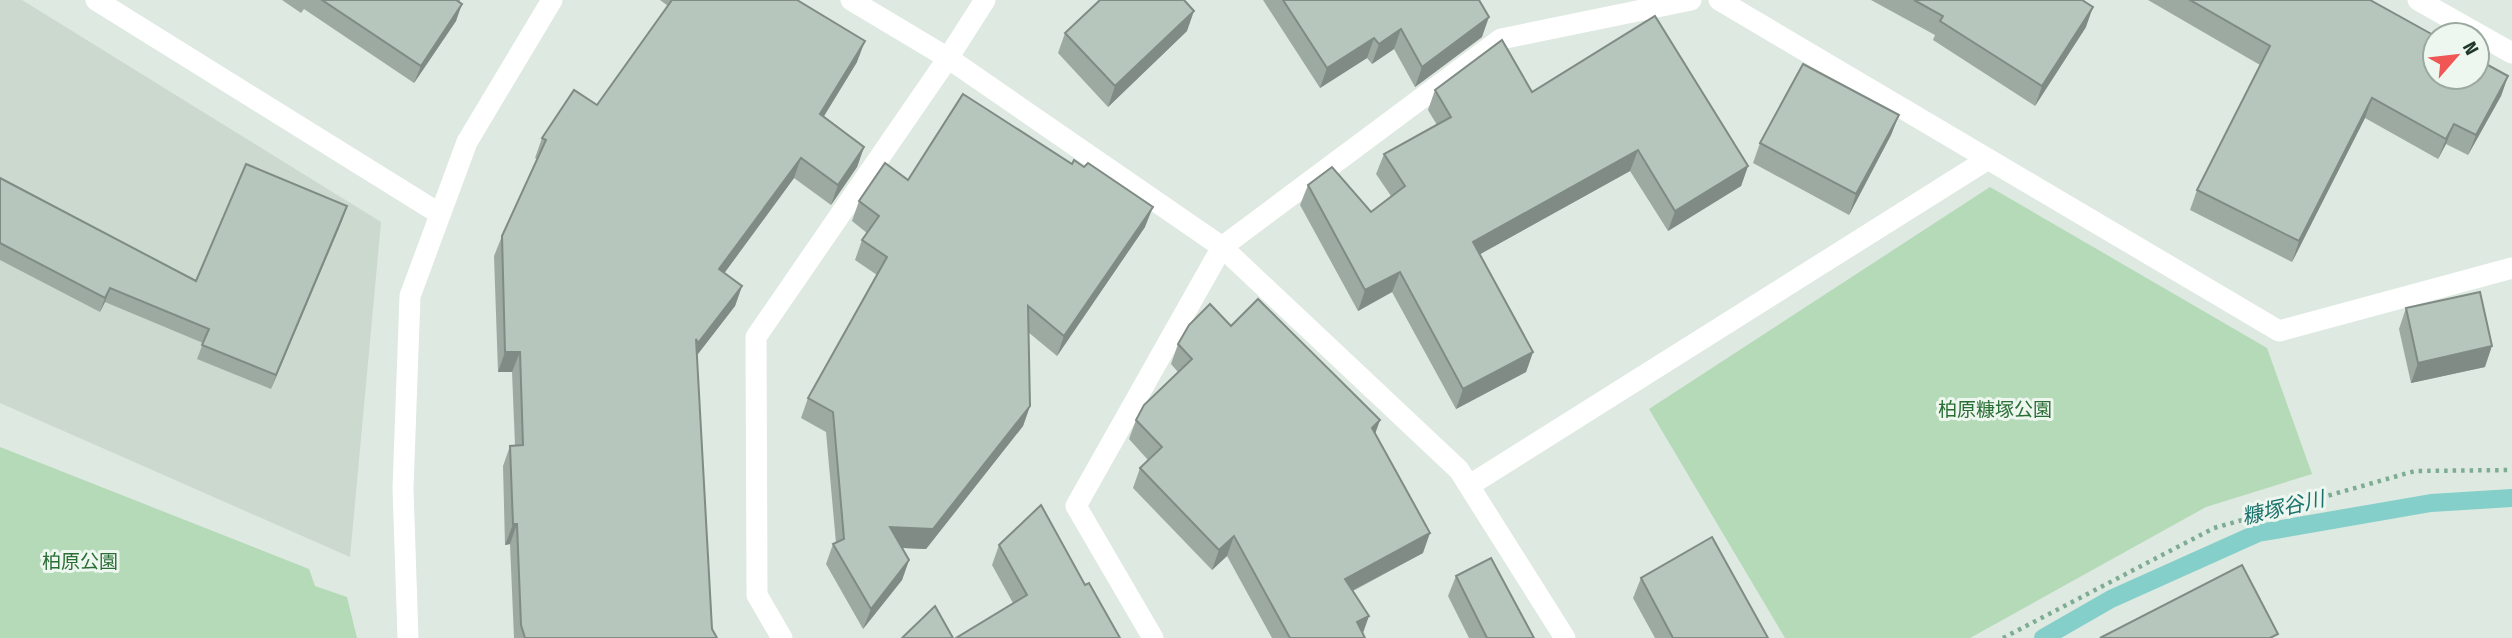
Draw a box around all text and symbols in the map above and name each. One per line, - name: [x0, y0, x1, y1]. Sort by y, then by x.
- north arrow: [2421, 21, 2491, 91]
- text: N: [2458, 38, 2483, 59]
- park label: 柏原糠塚公園: [1938, 398, 2052, 421]
- water label: 糠塚谷川: [2239, 485, 2329, 530]
- park label: 柏原公園: [42, 550, 118, 573]

